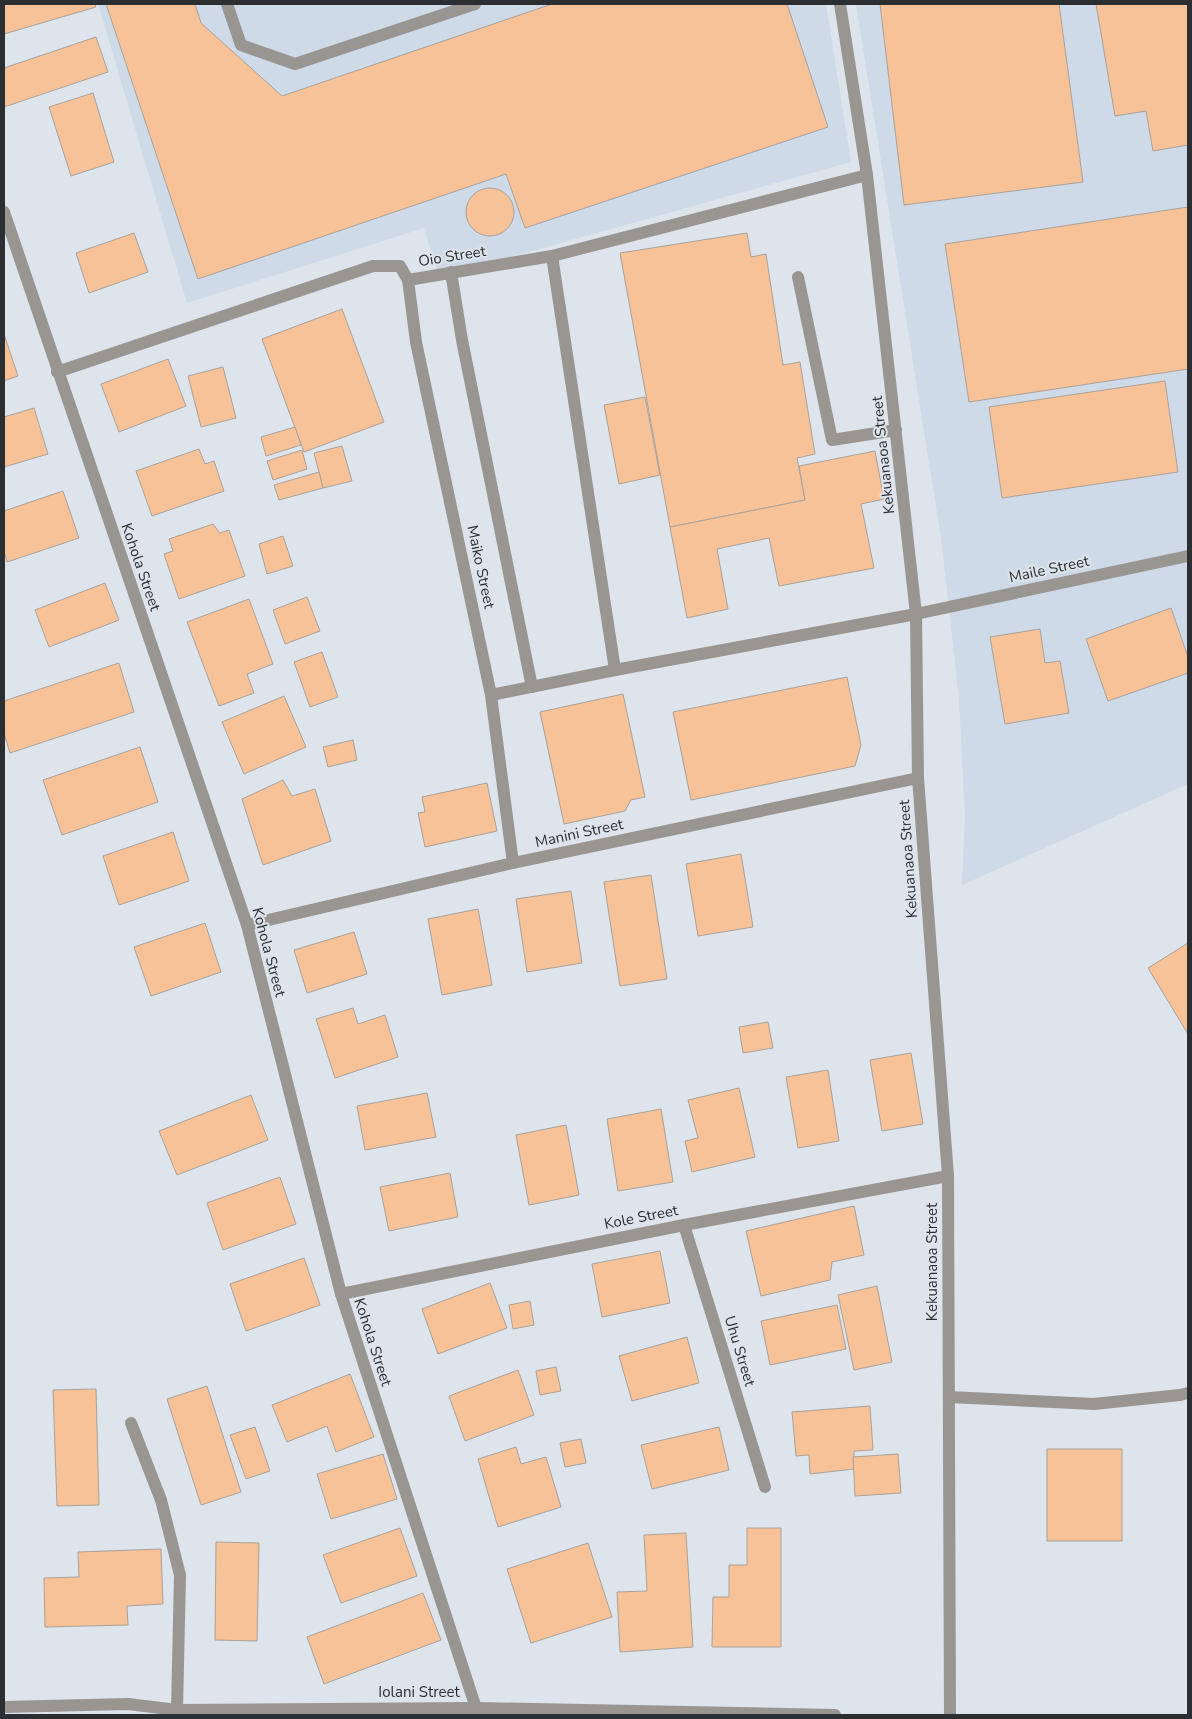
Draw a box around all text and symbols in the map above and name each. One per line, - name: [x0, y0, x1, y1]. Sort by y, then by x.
- street label: Oio Street: [417, 241, 488, 271]
- street label: Kekuanaoa Street: [867, 394, 899, 515]
- street label: Kohola Street: [117, 520, 166, 614]
- street label: Maiko Street: [462, 524, 500, 611]
- street label: Maile Street: [1007, 551, 1092, 587]
- street label: Kekuanaoa Street: [894, 798, 922, 919]
- street label: Manini Street: [533, 814, 626, 852]
- street label: Kohola Street: [247, 905, 291, 1000]
- street label: Kole Street: [602, 1200, 680, 1234]
- street label: Kekuanaoa Street: [922, 1202, 942, 1321]
- street label: Kohola Street: [349, 1295, 397, 1389]
- street label: Uhu Street: [720, 1313, 760, 1389]
- street label: Iolani Street: [378, 1682, 460, 1702]

